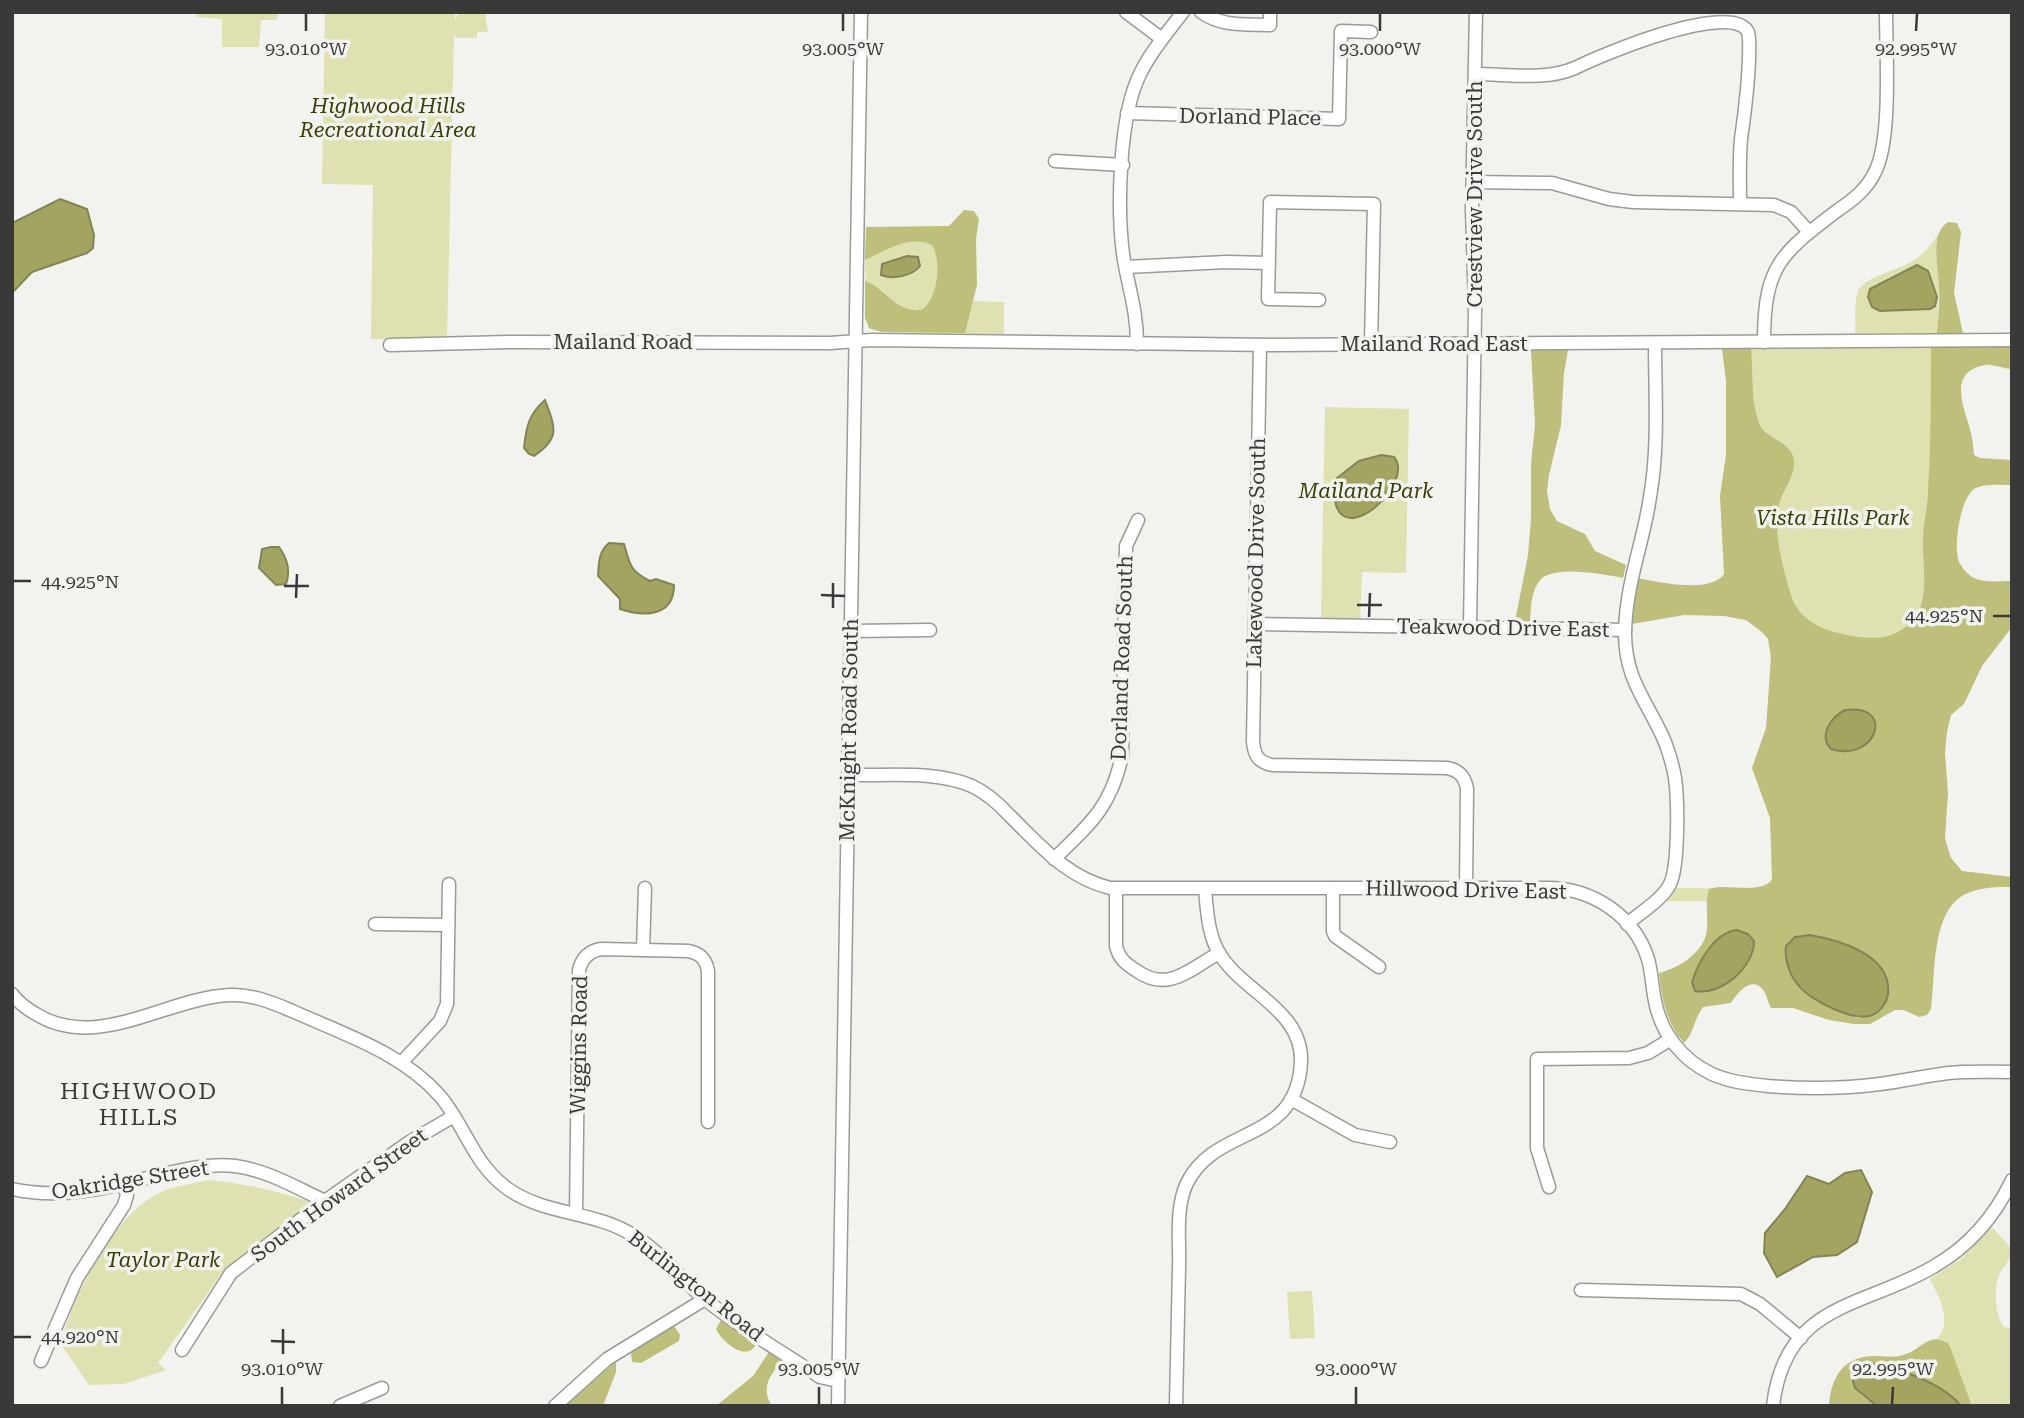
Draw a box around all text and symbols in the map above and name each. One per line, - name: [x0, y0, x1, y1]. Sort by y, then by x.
- text: 93.010°W: [265, 38, 348, 59]
- text: 93.005°W: [802, 38, 885, 59]
- text: 93.000°W: [1339, 38, 1422, 59]
- text: 92.995°W: [1875, 38, 1958, 59]
- street label: Crestview Drive South: [1463, 80, 1487, 307]
- park label: Highwood Hills Recreational Area: [299, 94, 476, 142]
- street label: Dorland Place: [1179, 104, 1321, 130]
- street label: Mailand Road: [553, 330, 693, 354]
- street label: Mailand Road East: [1340, 332, 1528, 356]
- street label: Lakewood Drive South: [1242, 437, 1270, 669]
- park label: Mailand Park: [1298, 479, 1434, 503]
- park label: Vista Hills Park: [1756, 506, 1910, 530]
- street label: Dorland Road South: [1106, 554, 1138, 761]
- text: 44.925°N: [41, 571, 119, 592]
- text: 44.925°N: [1905, 605, 1983, 626]
- street label: Teakwood Drive East: [1396, 614, 1610, 642]
- street label: McKnight Road South: [835, 618, 863, 842]
- street label: Hillwood Drive East: [1365, 876, 1567, 904]
- street label: Wiggins Road: [566, 975, 592, 1115]
- district label: HIGHWOOD HILLS: [60, 1078, 218, 1131]
- street label: South Howard Street: [246, 1123, 432, 1267]
- street label: Oakridge Street: [50, 1156, 210, 1204]
- street label: Burlington Road: [623, 1226, 769, 1347]
- park label: Taylor Park: [106, 1248, 221, 1272]
- text: 44.920°N: [41, 1326, 119, 1347]
- text: 93.010°W: [241, 1358, 324, 1379]
- text: 93.005°W: [778, 1358, 861, 1379]
- text: 93.000°W: [1315, 1358, 1398, 1379]
- text: 92.995°W: [1852, 1358, 1935, 1379]

